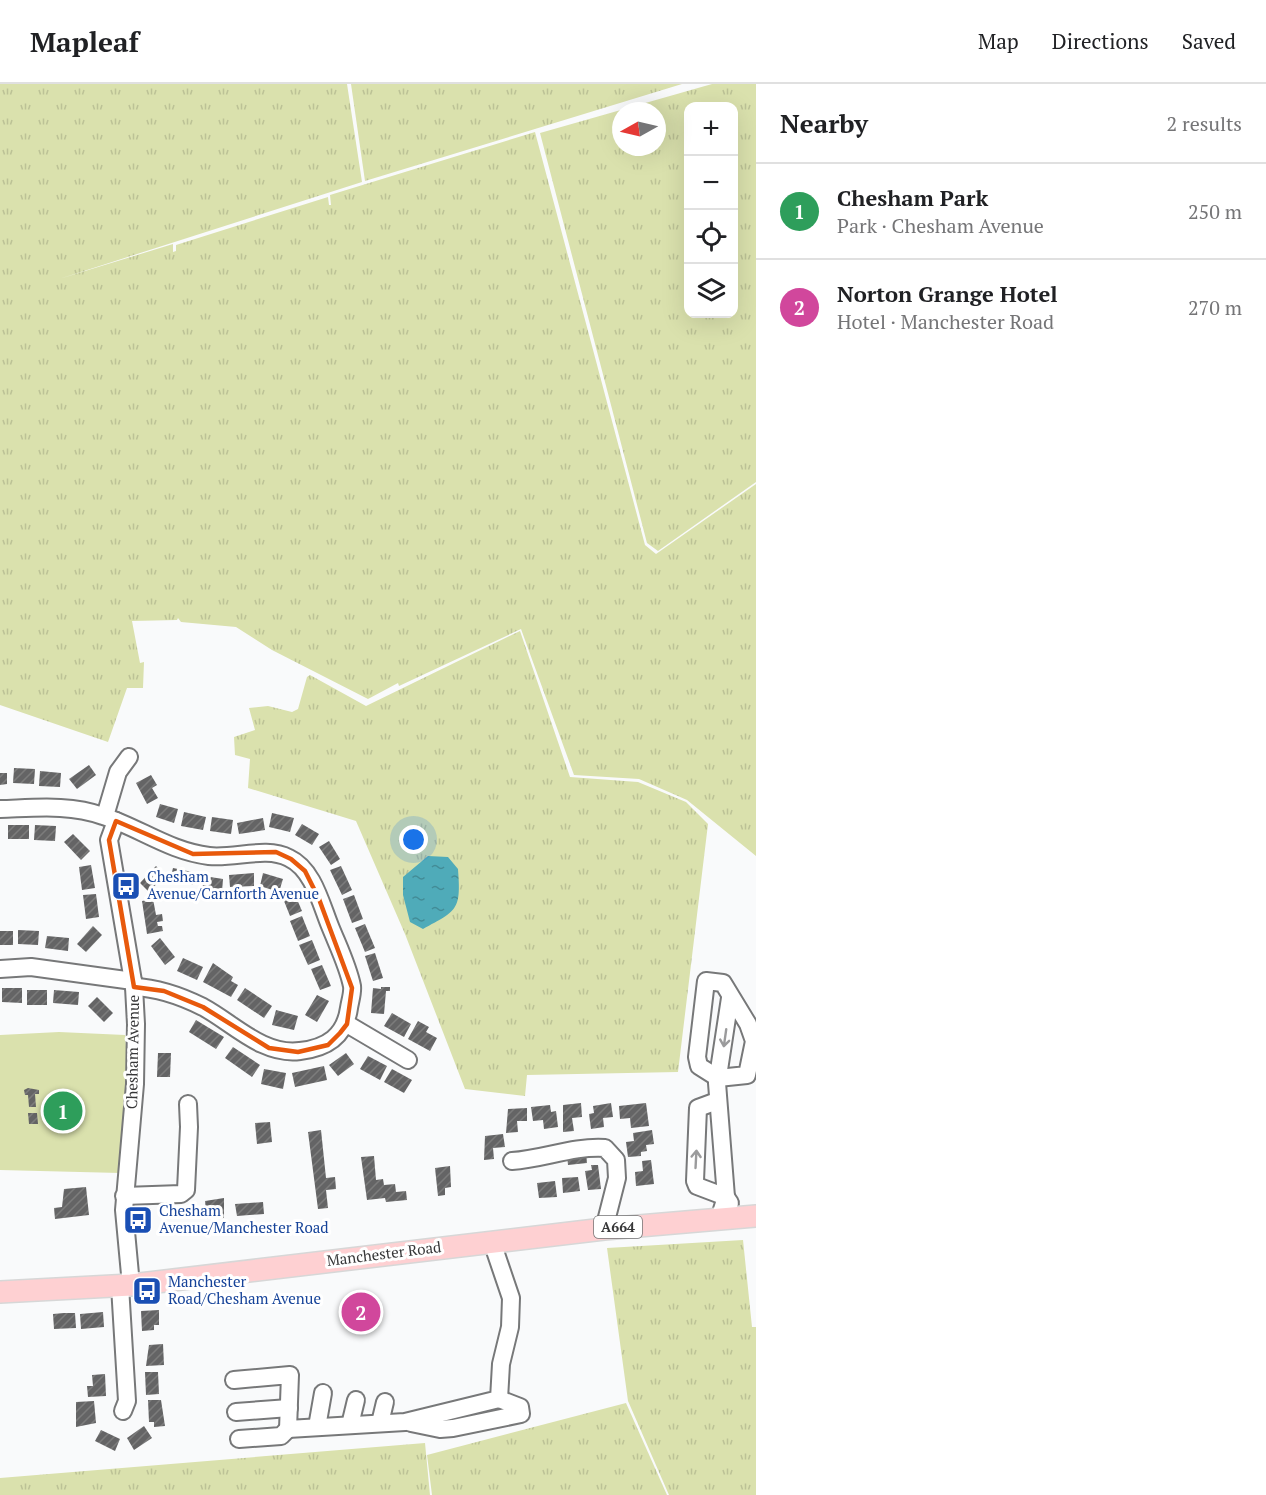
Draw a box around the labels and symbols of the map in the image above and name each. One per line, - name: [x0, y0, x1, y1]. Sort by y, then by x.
- north arrow: [612, 102, 666, 156]
- your location: [399, 825, 428, 854]
- place label: Chesham Avenue/Carnforth Avenue: [147, 866, 319, 903]
- bus stop icon: Chesham Avenue/Carnforth Avenue: [110, 870, 142, 902]
- street label: Chesham Avenue: [121, 995, 143, 1109]
- one-way arrow: [719, 1028, 730, 1047]
- pin: 1: [44, 1088, 82, 1134]
- one-way arrow: [691, 1149, 702, 1169]
- place label: Chesham Avenue/Manchester Road: [159, 1200, 329, 1237]
- bus stop icon: Chesham Avenue/Manchester Road: [122, 1204, 154, 1236]
- road number: A664: [594, 1216, 642, 1238]
- street label: Manchester Road: [325, 1236, 442, 1270]
- place label: Manchester Road/Chesham Avenue: [168, 1271, 321, 1308]
- bus stop icon: Manchester Road/Chesham Avenue: [131, 1275, 163, 1307]
- pin: 2: [342, 1290, 380, 1334]

